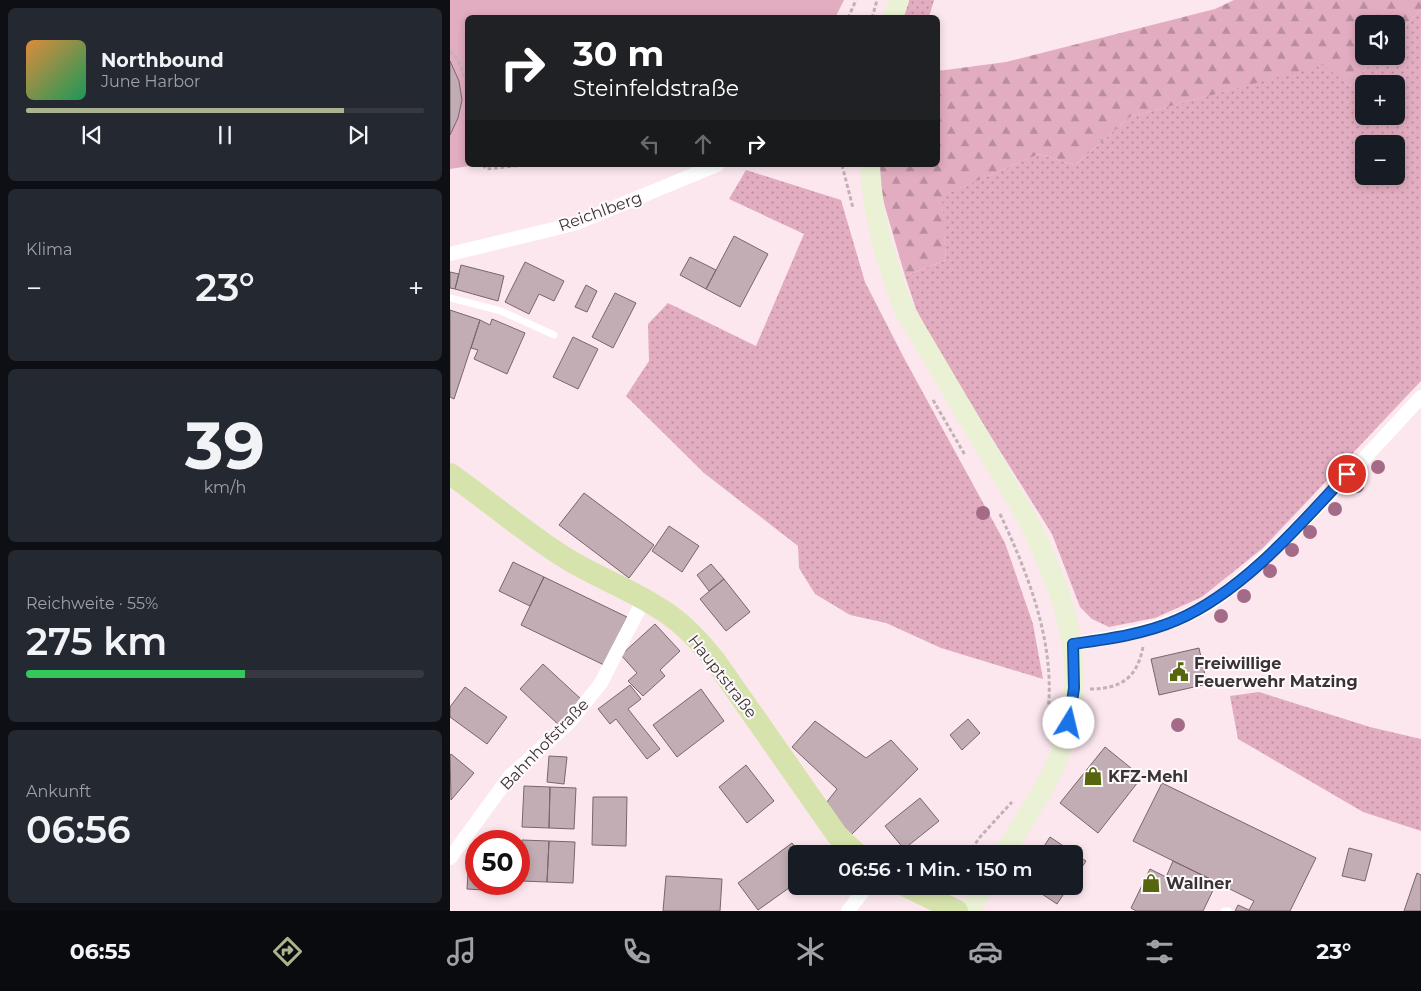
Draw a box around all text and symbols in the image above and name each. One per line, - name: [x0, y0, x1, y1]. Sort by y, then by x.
- map controls: [1355, 15, 1405, 185]
- button: sound: [1355, 15, 1405, 65]
- text: 30 m: [573, 32, 664, 75]
- icon: right: [490, 35, 555, 100]
- text: Northbound: [101, 49, 224, 72]
- text: June Harbor: [101, 72, 200, 91]
- text: Steinfeldstraße: [573, 75, 739, 102]
- button: +: [1355, 75, 1405, 125]
- icon: previous: [78, 121, 106, 149]
- icon: pause: [211, 121, 239, 149]
- icon: next: [344, 121, 372, 149]
- icon: left: [636, 130, 664, 158]
- icon: ahead: [689, 130, 717, 158]
- icon: right: [742, 130, 770, 158]
- button: −: [1355, 135, 1405, 185]
- street label: Reichlberg: [556, 188, 644, 235]
- text: Klima: [26, 240, 72, 259]
- text: 23°: [195, 264, 255, 311]
- text: −: [26, 271, 42, 305]
- text: +: [408, 271, 424, 305]
- text: 39: [185, 406, 265, 485]
- pin: [1326, 453, 1368, 495]
- icon: arrive: [1333, 460, 1361, 488]
- text: km/h: [204, 478, 246, 497]
- text: Reichweite · 55%: [26, 594, 158, 613]
- text: 275 km: [26, 618, 167, 665]
- street label: Hauptstraße: [684, 631, 761, 722]
- place label: Freiwillige Feuerwehr Matzing: [1194, 654, 1358, 691]
- public building icon: Freiwillige Feuerwehr Matzing: [1168, 661, 1190, 683]
- street label: Bahnhofstraße: [496, 695, 593, 794]
- position arrow: [1042, 696, 1094, 748]
- shop icon: KFZ-Mehl: [1082, 765, 1104, 787]
- place label: KFZ-Mehl: [1108, 767, 1188, 786]
- text: Ankunft: [26, 782, 91, 801]
- text: 06:56: [26, 806, 131, 853]
- speed limit sign: 50: [465, 830, 530, 895]
- text: 06:56 · 1 Min. · 150 m: [838, 858, 1033, 881]
- shop icon: Wallner: [1140, 872, 1162, 894]
- place label: Wallner: [1166, 874, 1231, 893]
- icon: directions: [270, 934, 305, 969]
- icon: music: [444, 934, 479, 969]
- icon: phone: [619, 934, 654, 969]
- icon: climate: [793, 934, 828, 969]
- icon: car: [968, 934, 1003, 969]
- icon: filters: [1142, 934, 1177, 969]
- text: 06:55: [70, 938, 131, 965]
- text: 23°: [1316, 938, 1351, 965]

